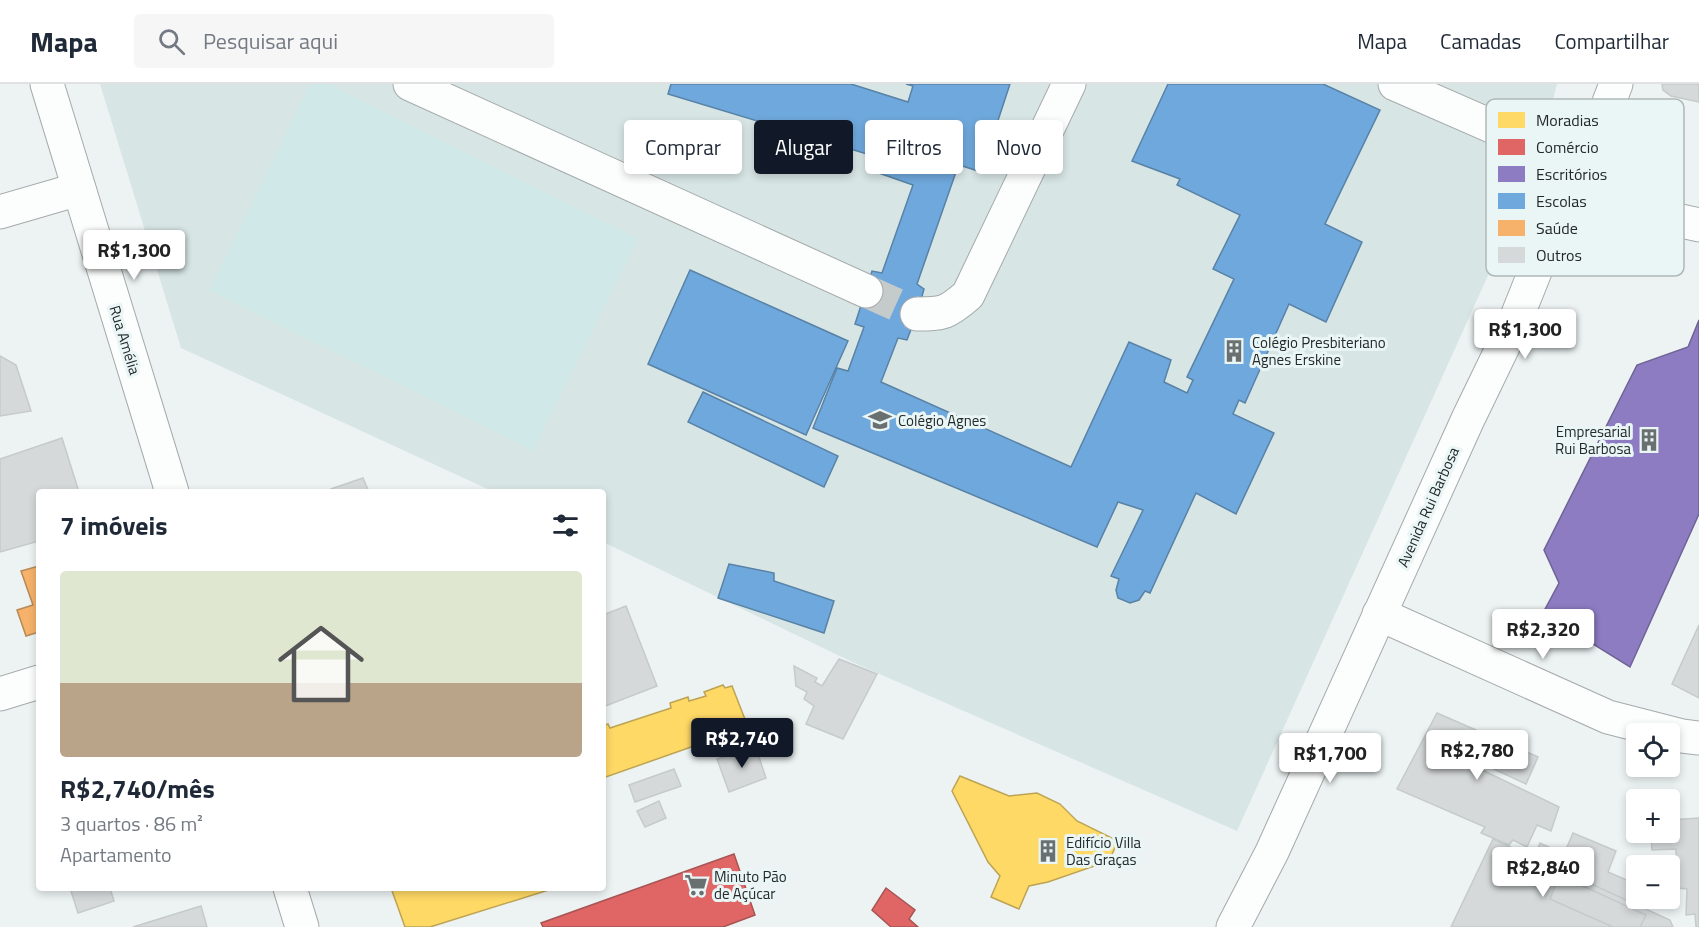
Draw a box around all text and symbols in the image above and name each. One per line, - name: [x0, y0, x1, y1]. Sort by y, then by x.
- search box: [134, 14, 554, 68]
- text: Mapa: [30, 20, 98, 63]
- text: Pesquisar aqui: [203, 24, 338, 58]
- icon: search: [155, 25, 188, 58]
- text: Mapa: [1357, 25, 1407, 57]
- text: Camadas: [1440, 25, 1521, 57]
- text: Compartilhar: [1554, 25, 1669, 57]
- legend: [1486, 99, 1684, 276]
- text: Moradias: [1536, 108, 1599, 132]
- chip: Comprar: [624, 120, 742, 174]
- chip: Alugar: [754, 120, 853, 174]
- chip: Filtros: [865, 120, 963, 174]
- chip: Novo: [975, 120, 1063, 174]
- text: Comércio: [1536, 135, 1599, 159]
- text: Escritórios: [1536, 162, 1607, 186]
- text: Escolas: [1536, 189, 1587, 213]
- text: Saúde: [1536, 216, 1578, 240]
- pin: R$1,300: [79, 230, 189, 281]
- text: R$1,300: [97, 234, 171, 265]
- text: Outros: [1536, 243, 1582, 267]
- street label: Rua Amélia: [104, 303, 147, 378]
- pin: R$1,300: [1470, 309, 1580, 360]
- text: R$1,300: [1488, 313, 1562, 344]
- place label: Colégio Presbiteriano Agnes Erskine: [1252, 331, 1386, 371]
- building icon: Colégio Presbiteriano Agnes Erskine: [1221, 338, 1247, 364]
- school or university icon: Colégio Agnes: [867, 407, 893, 433]
- place label: Colégio Agnes: [898, 409, 986, 432]
- place label: Empresarial Rui Barbosa: [1555, 420, 1631, 460]
- building icon: Empresarial Rui Barbosa: [1636, 427, 1662, 453]
- street label: Avenida Rui Barbosa: [1391, 443, 1465, 571]
- text: 7 imóveis: [60, 506, 167, 545]
- icon: filters: [549, 509, 582, 542]
- pin: R$2,320: [1488, 609, 1598, 660]
- icon: home: [267, 610, 375, 718]
- text: R$2,320: [1506, 613, 1580, 644]
- pin: R$2,740: [687, 718, 797, 769]
- text: R$2,740: [705, 722, 779, 753]
- map controls: [1626, 723, 1680, 909]
- button: locate: [1626, 723, 1680, 777]
- pin: R$2,780: [1422, 730, 1532, 781]
- pin: R$1,700: [1275, 733, 1385, 784]
- text: R$2,780: [1440, 734, 1514, 765]
- text: R$1,700: [1293, 737, 1367, 768]
- text: R$2,740/mês: [60, 769, 215, 808]
- button: +: [1626, 789, 1680, 843]
- text: 3 quartos · 86 m²: [60, 808, 203, 839]
- place label: Edifício Villa Das Graças: [1066, 831, 1142, 871]
- building icon: Edifício Villa Das Graças: [1035, 838, 1061, 864]
- text: Apartamento: [60, 839, 172, 870]
- pin: R$2,840: [1488, 847, 1598, 898]
- text: R$2,840: [1506, 851, 1580, 882]
- button: −: [1626, 855, 1680, 909]
- place label: Minuto Pão de Açúcar: [714, 865, 787, 905]
- supermarket icon: Minuto Pão de Açúcar: [683, 872, 709, 898]

